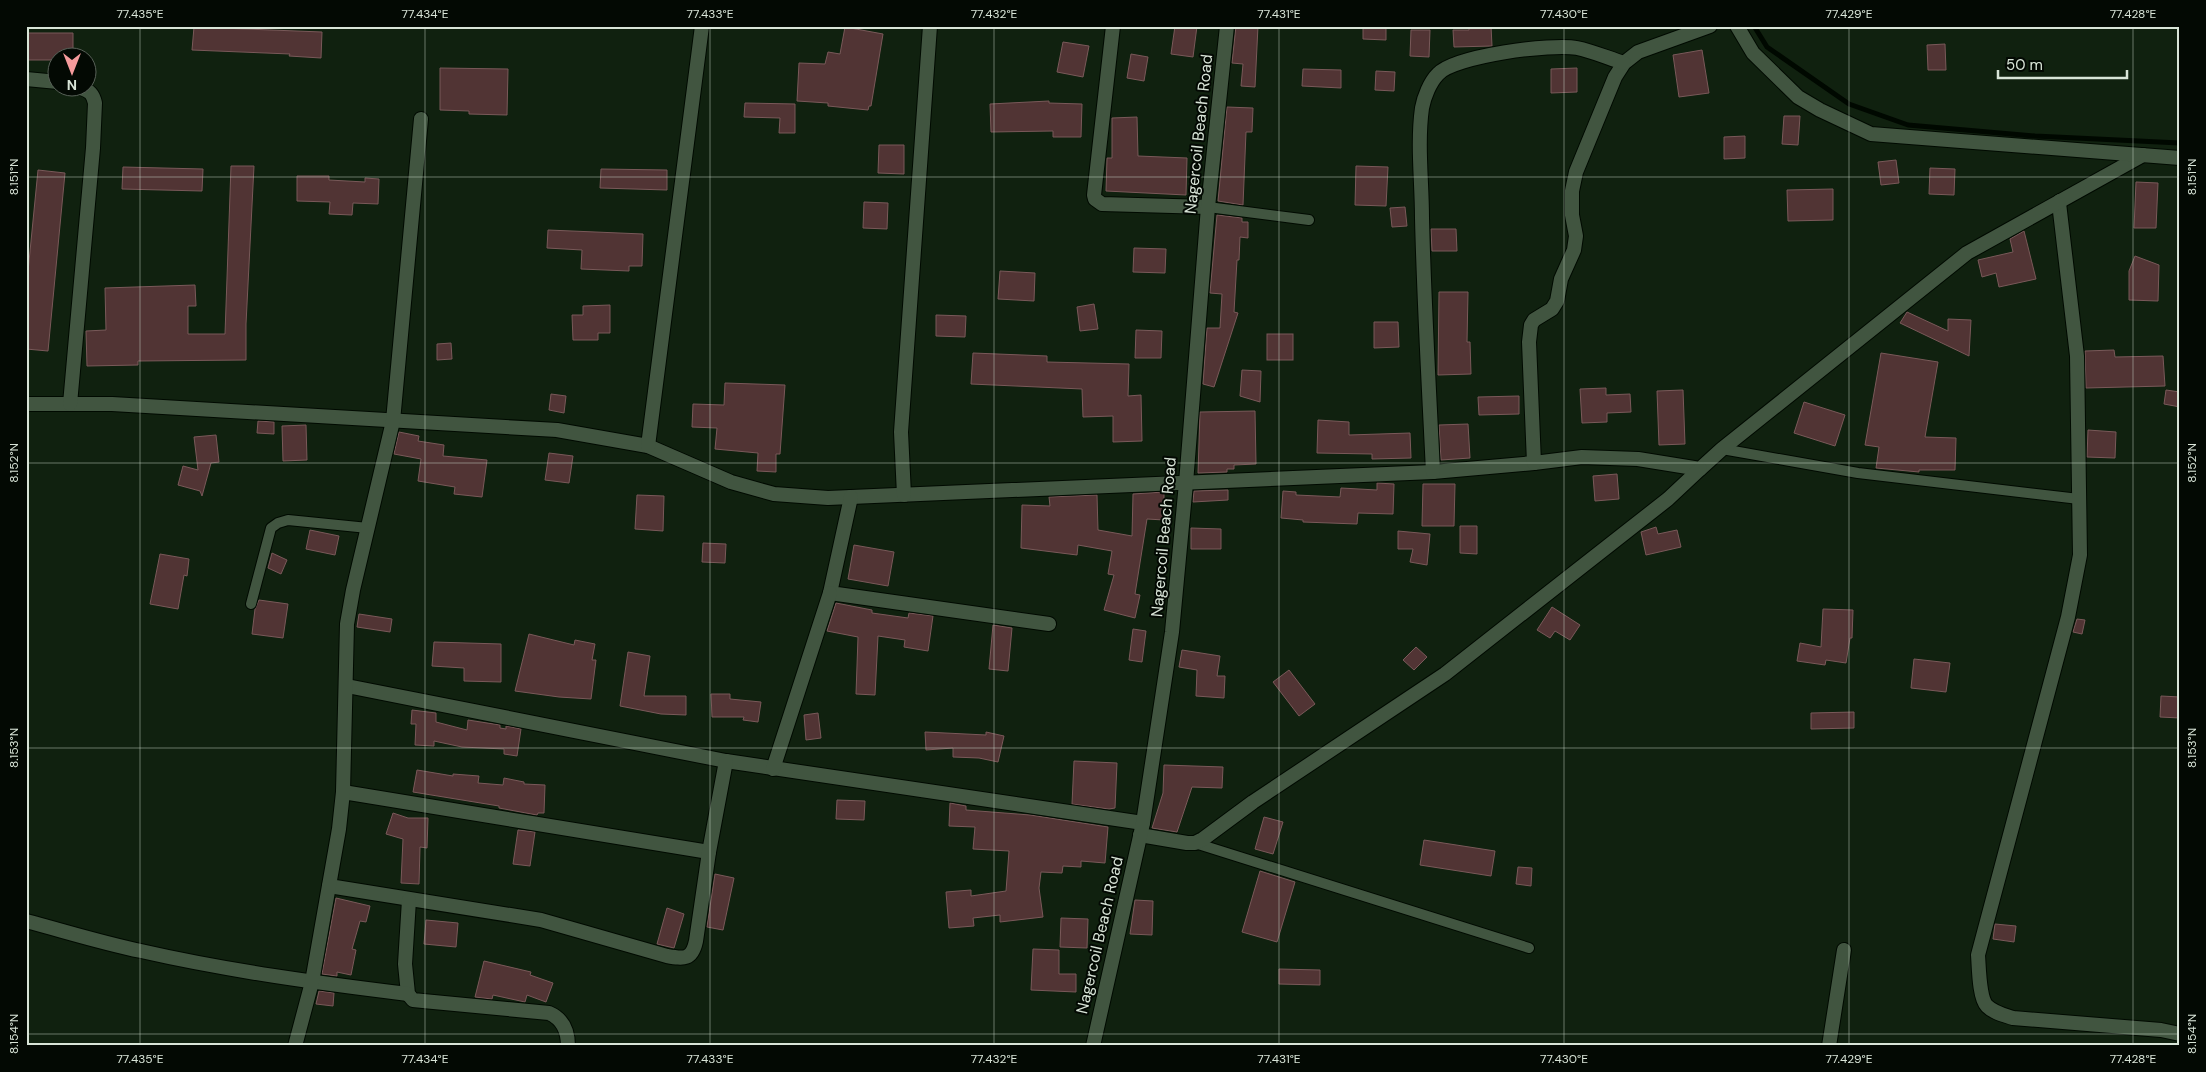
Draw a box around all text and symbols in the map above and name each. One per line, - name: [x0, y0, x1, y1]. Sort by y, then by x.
- text: 77.435°E: [116, 6, 164, 22]
- text: 77.434°E: [401, 6, 449, 22]
- text: 77.433°E: [687, 6, 734, 22]
- text: 77.432°E: [971, 6, 1018, 22]
- text: 77.431°E: [1257, 6, 1301, 22]
- text: 77.430°E: [1540, 6, 1588, 22]
- text: 77.429°E: [1826, 6, 1873, 22]
- text: 77.428°E: [2110, 6, 2157, 22]
- north arrow: [48, 48, 98, 98]
- scale bar: [1998, 48, 2127, 80]
- street label: Nagercoil Beach Road: [1180, 53, 1217, 215]
- text: 50 m: [2006, 55, 2043, 75]
- text: N: [67, 76, 77, 94]
- text: 8.151°N: [6, 159, 22, 195]
- text: 8.151°N: [2184, 159, 2200, 195]
- text: 8.152°N: [6, 443, 22, 483]
- text: 8.152°N: [2184, 443, 2200, 483]
- street label: Nagercoil Beach Road: [1146, 456, 1181, 618]
- text: 8.153°N: [6, 728, 22, 768]
- text: 8.153°N: [2184, 728, 2200, 768]
- street label: Nagercoil Beach Road: [1071, 854, 1128, 1016]
- text: 8.154°N: [6, 1014, 22, 1054]
- text: 8.154°N: [2184, 1014, 2200, 1054]
- text: 77.435°E: [116, 1051, 164, 1067]
- text: 77.434°E: [401, 1051, 449, 1067]
- text: 77.433°E: [687, 1051, 734, 1067]
- text: 77.432°E: [971, 1051, 1018, 1067]
- text: 77.431°E: [1257, 1051, 1301, 1067]
- text: 77.430°E: [1540, 1051, 1588, 1067]
- text: 77.429°E: [1826, 1051, 1873, 1067]
- text: 77.428°E: [2110, 1051, 2157, 1067]

